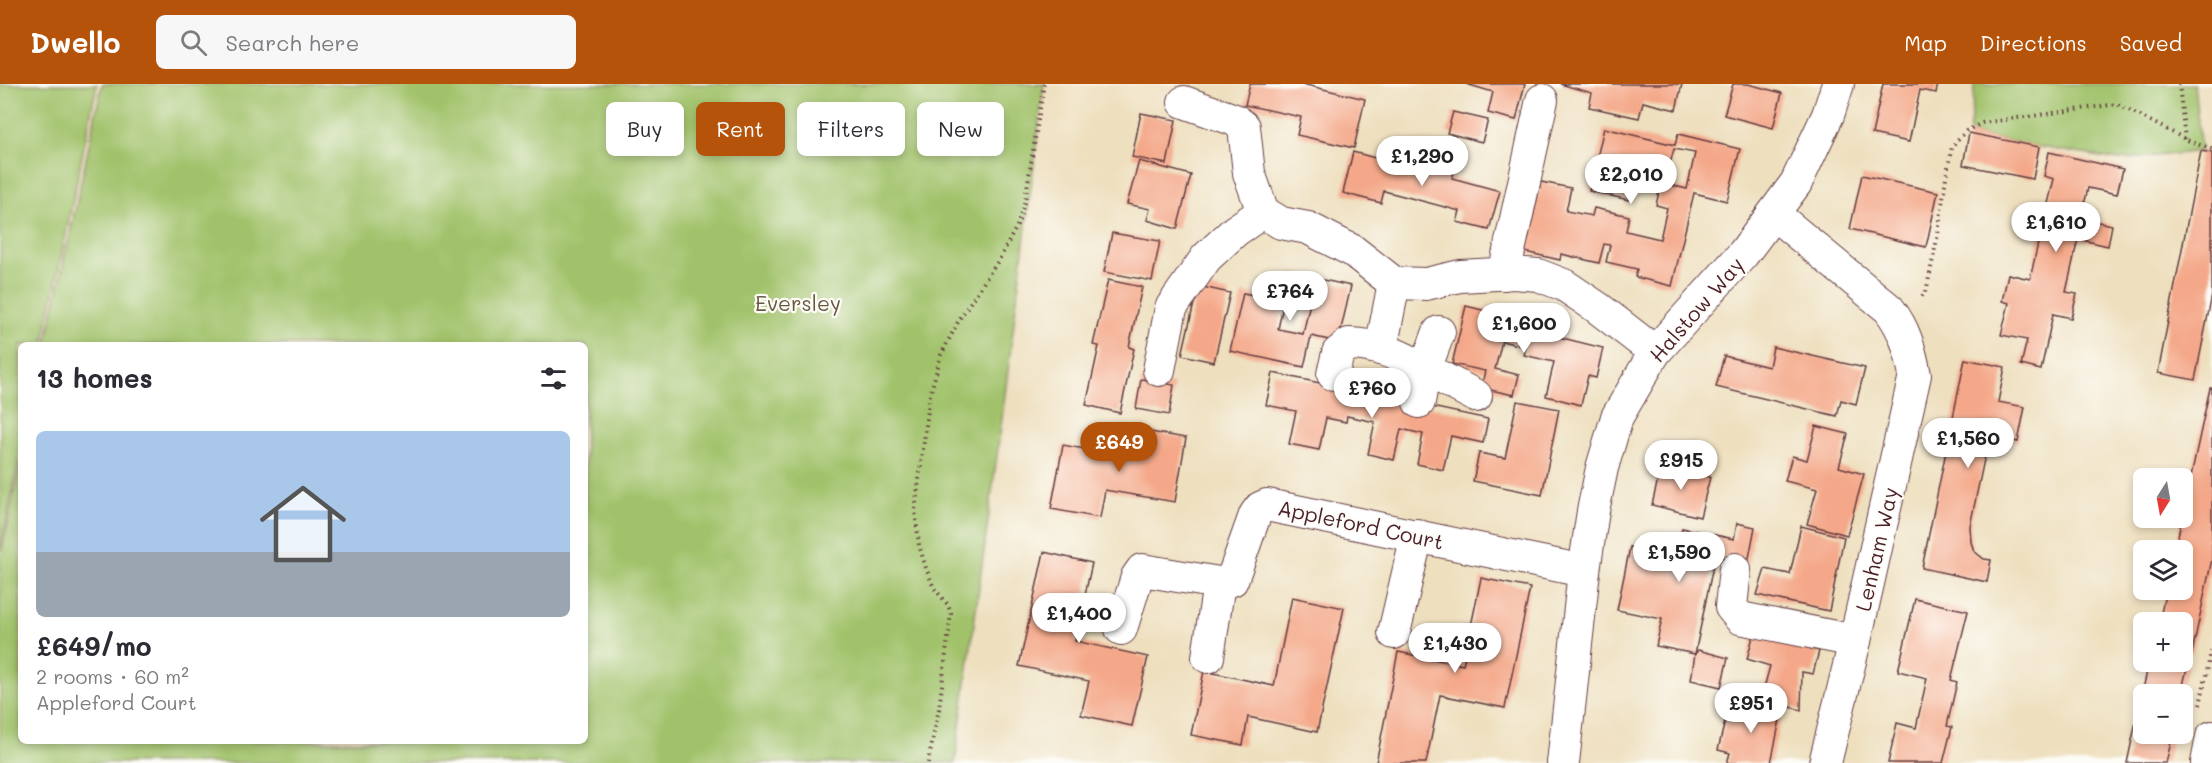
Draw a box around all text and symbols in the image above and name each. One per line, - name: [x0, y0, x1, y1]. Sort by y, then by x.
- search box: [156, 15, 576, 69]
- text: Dwello: [30, 24, 120, 60]
- icon: search: [177, 26, 210, 59]
- text: Search here: [225, 28, 359, 57]
- text: Map: [1904, 29, 1947, 56]
- text: Directions: [1980, 29, 2087, 56]
- text: Saved: [2120, 29, 2182, 56]
- chip: Buy: [606, 102, 684, 156]
- chip: Rent: [696, 102, 785, 156]
- chip: Filters: [797, 102, 905, 156]
- chip: New: [917, 102, 1004, 156]
- pin: £1,290: [1373, 136, 1471, 187]
- text: £1,290: [1390, 142, 1454, 168]
- pin: £2,010: [1582, 154, 1680, 205]
- text: £2,010: [1599, 160, 1663, 186]
- pin: £1,610: [2007, 202, 2105, 253]
- text: £1,610: [2025, 208, 2087, 234]
- street label: Halstow Way: [1643, 251, 1749, 367]
- pin: £764: [1254, 271, 1326, 322]
- text: £764: [1266, 277, 1314, 303]
- park label: Eversley: [755, 289, 841, 316]
- pin: £1,600: [1475, 303, 1573, 354]
- text: £1,600: [1491, 309, 1557, 335]
- text: 13 homes: [36, 361, 153, 395]
- icon: filters: [537, 362, 570, 395]
- pin: £760: [1336, 368, 1408, 419]
- text: £760: [1348, 374, 1396, 400]
- pin: £1,560: [1919, 418, 2017, 469]
- pin: £649: [1083, 422, 1155, 473]
- text: £1,560: [1936, 424, 2000, 450]
- text: £649: [1094, 428, 1144, 454]
- pin: £915: [1645, 440, 1717, 491]
- text: £915: [1659, 446, 1704, 472]
- north arrow: [2133, 468, 2193, 528]
- map controls: [2133, 468, 2193, 744]
- icon: home: [249, 470, 357, 578]
- street label: Lenham Way: [1849, 484, 1903, 614]
- street label: Appleford Court: [1276, 493, 1446, 555]
- pin: £1,590: [1630, 532, 1728, 583]
- text: £1,590: [1647, 538, 1711, 564]
- button: layers: [2133, 540, 2193, 600]
- pin: £1,400: [1030, 593, 1128, 644]
- text: £1,400: [1046, 599, 1112, 625]
- button: +: [2133, 612, 2193, 672]
- pin: £1,430: [1406, 623, 1504, 674]
- text: £649/mo: [36, 629, 152, 663]
- text: £1,430: [1423, 629, 1487, 655]
- text: 2 rooms · 60 m²: [36, 663, 189, 689]
- pin: £951: [1715, 683, 1787, 734]
- button: −: [2133, 684, 2193, 744]
- text: Appleford Court: [36, 689, 197, 715]
- text: £951: [1729, 689, 1774, 715]

